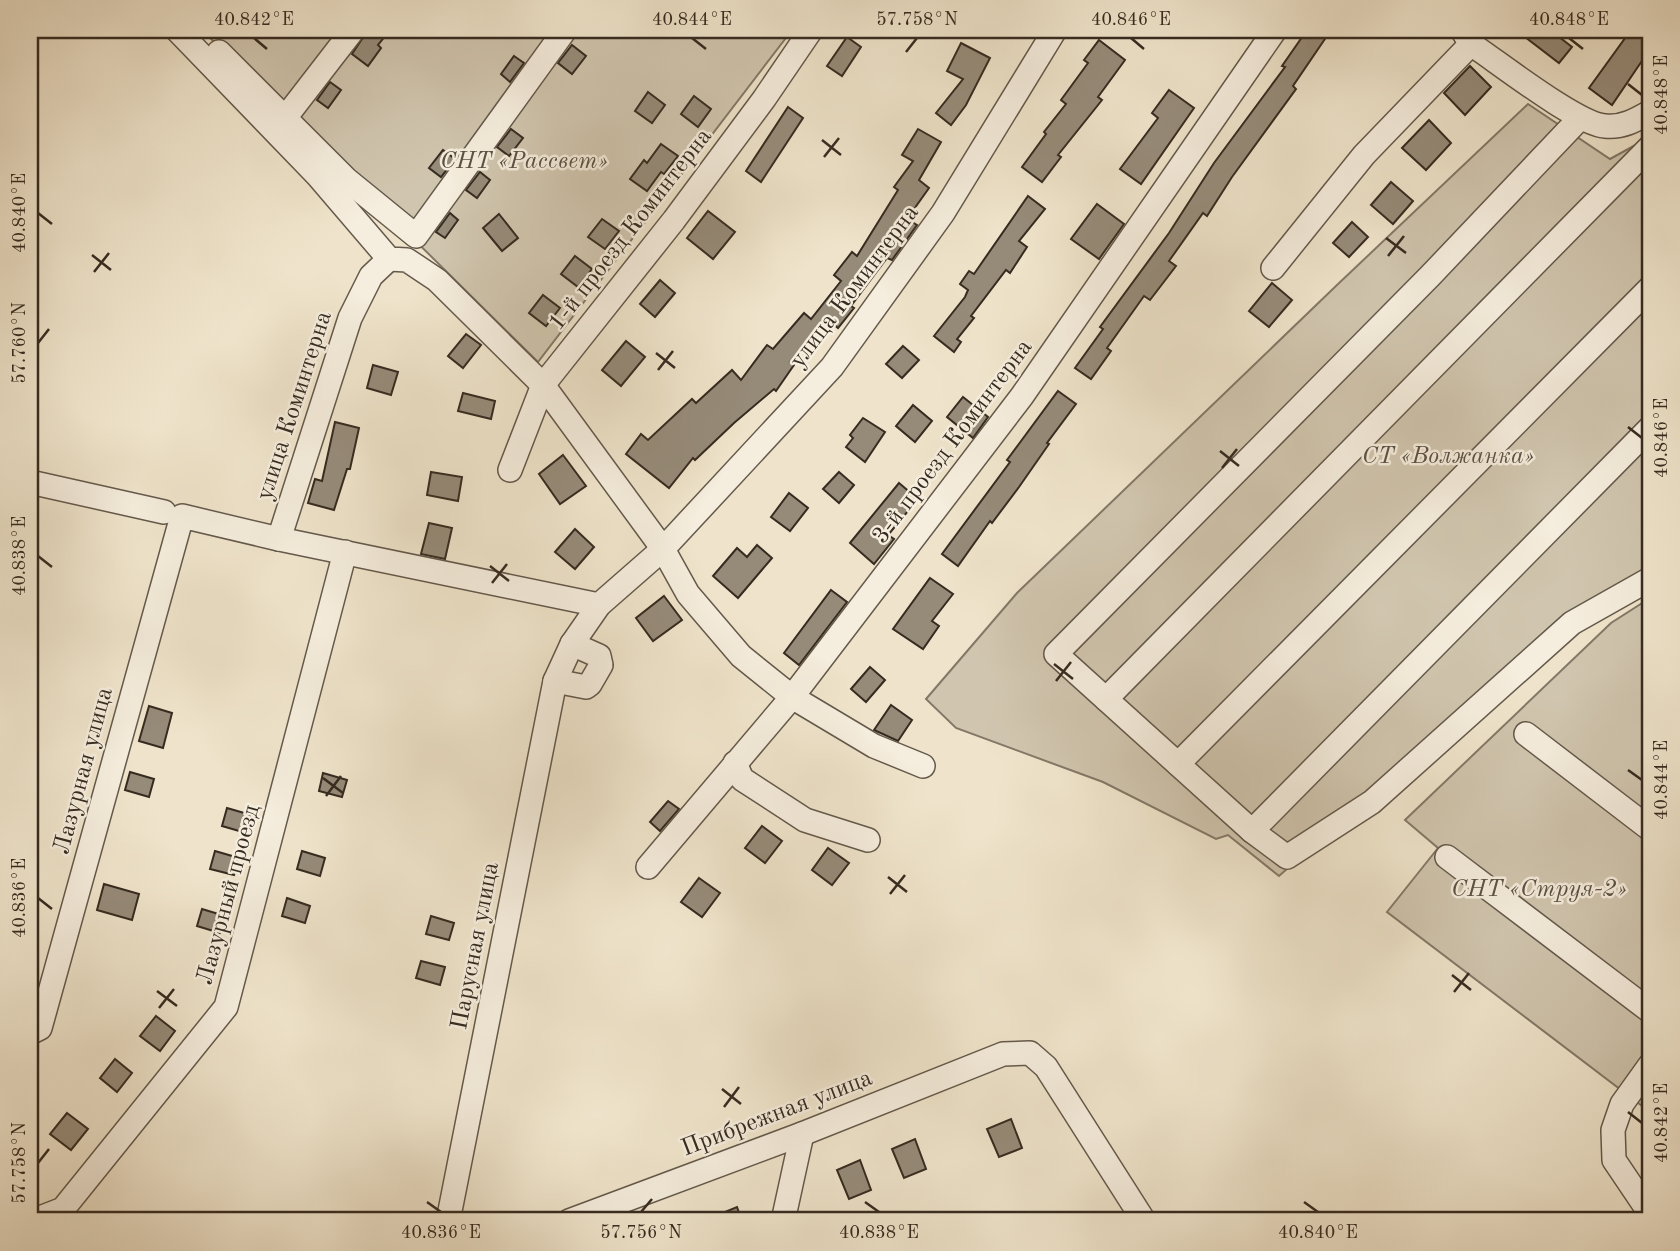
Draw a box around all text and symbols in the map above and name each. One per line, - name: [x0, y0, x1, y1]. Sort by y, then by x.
- text: 40.842°E: [214, 11, 294, 29]
- text: 40.844°E: [652, 11, 732, 29]
- text: 57.758°N: [876, 11, 958, 29]
- text: 40.846°E: [1091, 11, 1171, 29]
- text: 40.848°E: [1529, 11, 1609, 29]
- text: 40.848°E: [1653, 55, 1671, 135]
- street label: 1-й проезд Коминтерна: [545, 124, 717, 335]
- park label: СНТ «Рассвет»: [440, 150, 608, 174]
- text: 40.840°E: [11, 173, 29, 253]
- street label: улица Коминтерна: [786, 201, 924, 373]
- text: 57.760°N: [11, 302, 29, 384]
- street label: улица Коминтерна: [253, 308, 337, 503]
- street label: 3-й проезд Коминтерна: [869, 335, 1038, 549]
- text: 40.846°E: [1653, 398, 1671, 478]
- park label: СТ «Волжанка»: [1362, 445, 1534, 469]
- text: 40.838°E: [11, 516, 29, 596]
- street label: Лазурная улица: [50, 685, 118, 857]
- text: 40.844°E: [1653, 740, 1671, 820]
- street label: Лазурный проезд: [193, 802, 265, 988]
- text: 40.836°E: [11, 858, 29, 938]
- street label: Парусная улица: [448, 860, 504, 1032]
- park label: СНТ «Струя-2»: [1451, 878, 1627, 902]
- street label: Прибрежная улица: [678, 1066, 876, 1161]
- text: 40.842°E: [1653, 1083, 1671, 1163]
- text: 57.758°N: [11, 1122, 29, 1204]
- text: 40.836°E: [401, 1224, 481, 1242]
- text: 57.756°N: [600, 1224, 682, 1242]
- text: 40.838°E: [839, 1224, 919, 1242]
- text: 40.840°E: [1278, 1224, 1358, 1242]

